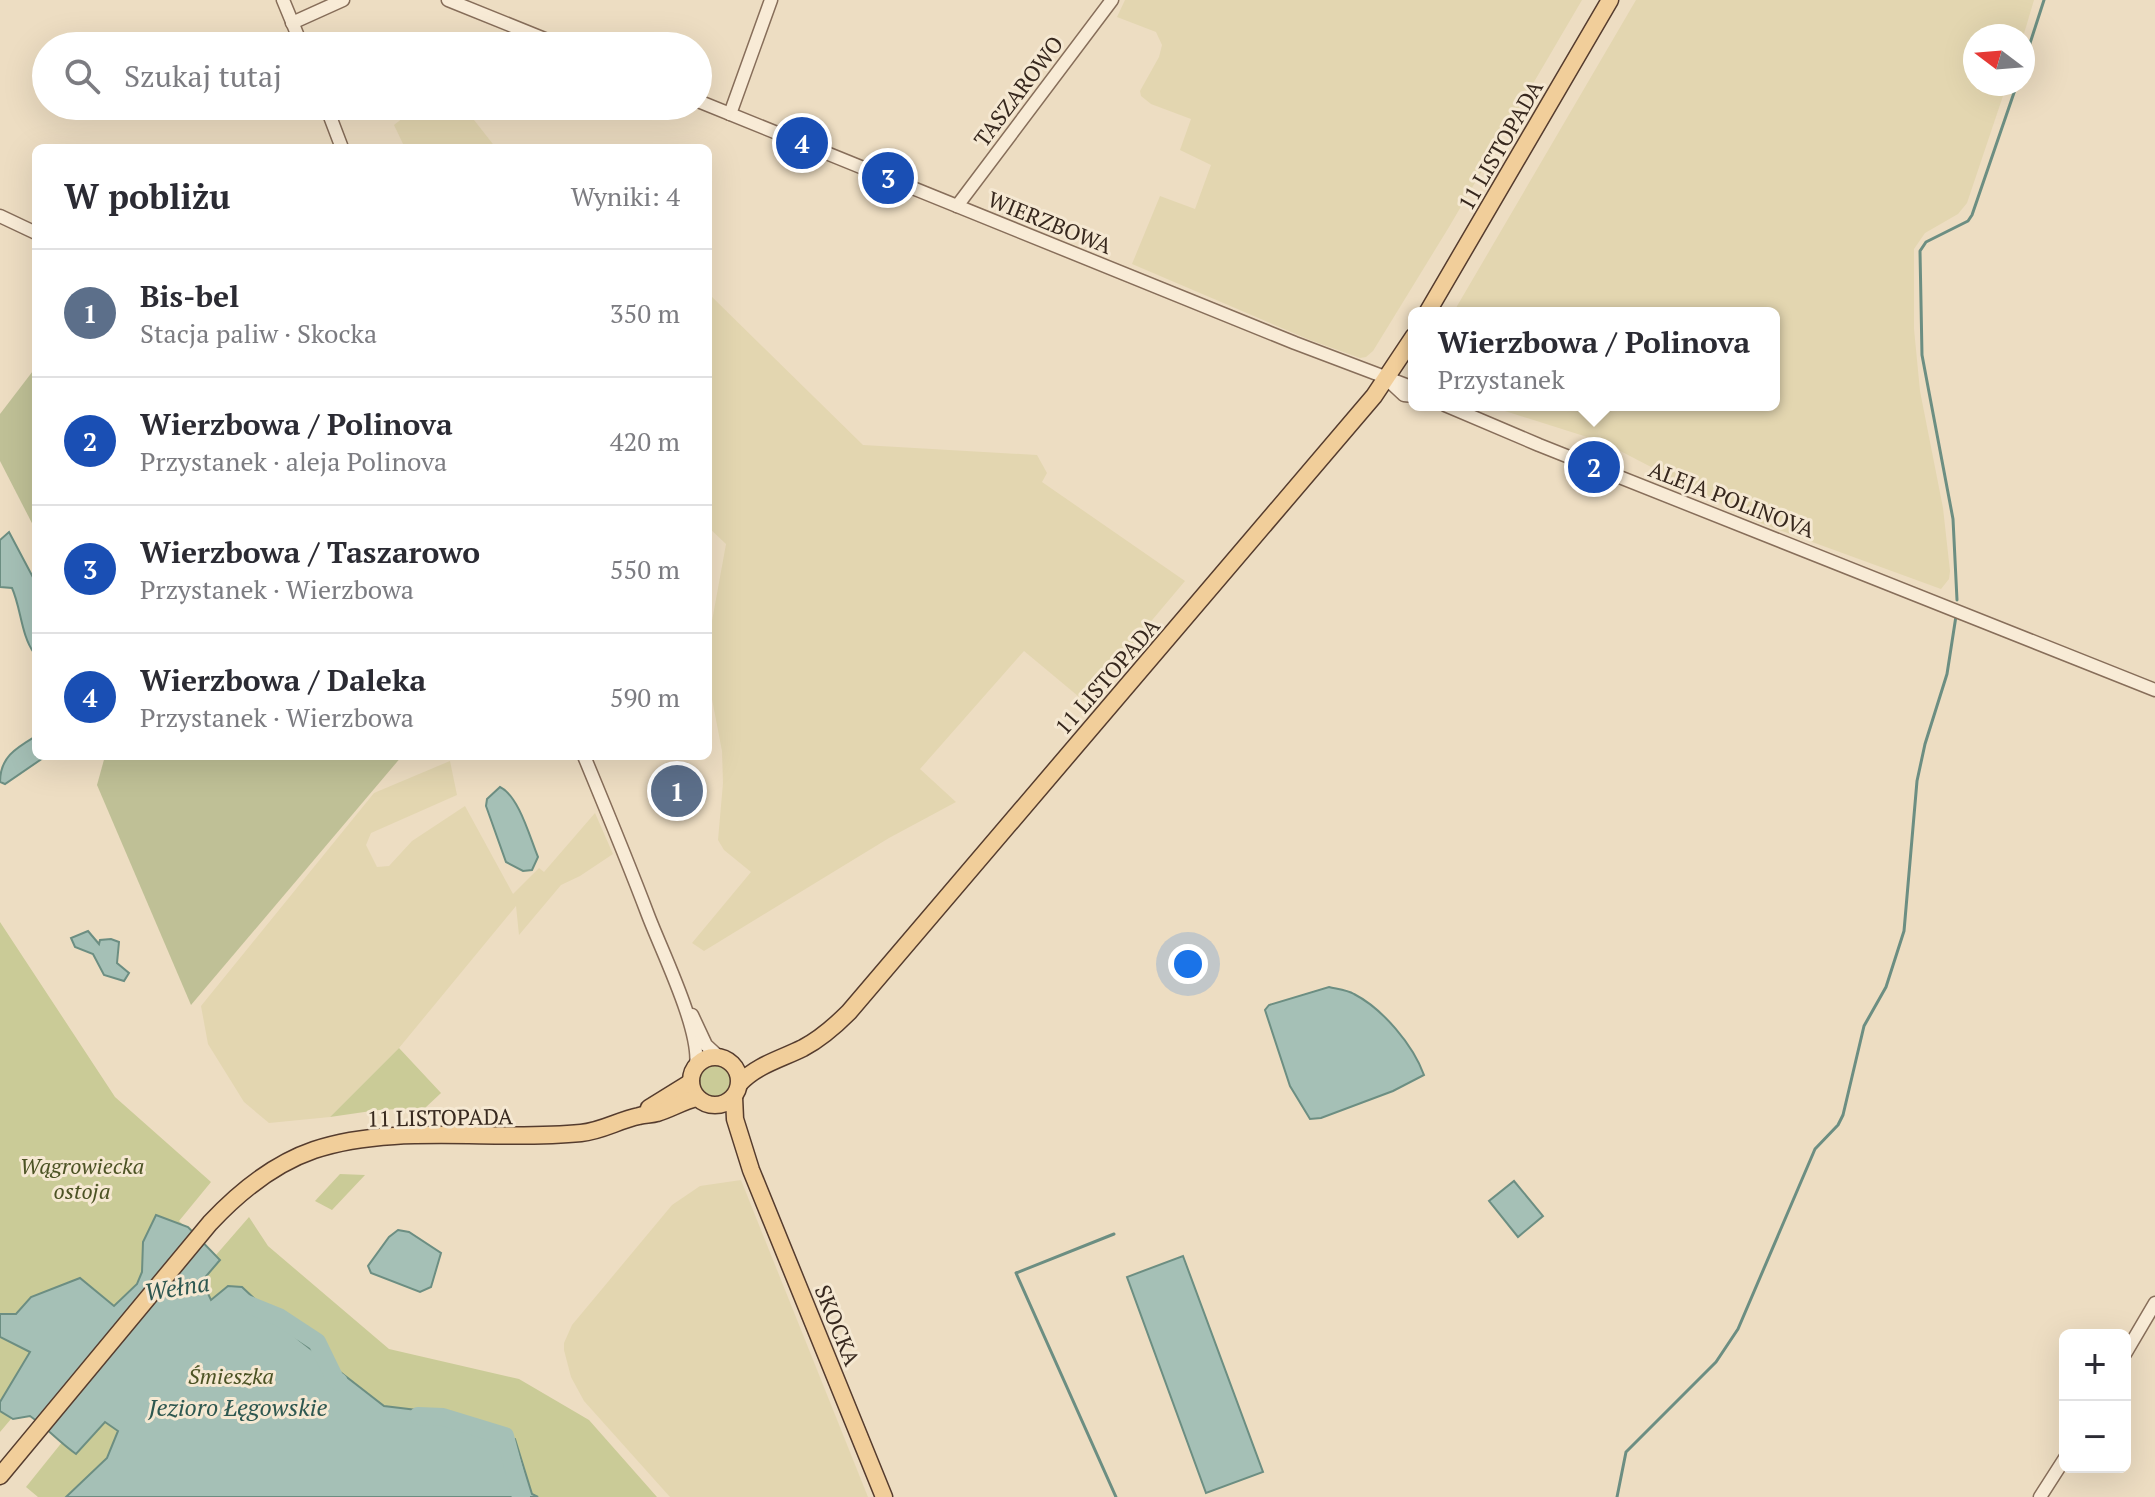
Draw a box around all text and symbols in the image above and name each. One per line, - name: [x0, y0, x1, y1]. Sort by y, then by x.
- north arrow: [1963, 24, 2035, 96]
- street label: TASZAROWO: [967, 30, 1069, 152]
- search box: [32, 32, 712, 120]
- icon: search: [60, 54, 104, 98]
- text: Szukaj tutaj: [124, 56, 282, 96]
- street label: 11 LISTOPADA: [1451, 74, 1549, 215]
- pin: 4: [776, 113, 828, 173]
- pin: 3: [862, 148, 914, 208]
- text: W pobliżu: [64, 174, 230, 219]
- text: Wyniki: 4: [571, 179, 680, 213]
- street label: WIERZBOWA: [984, 184, 1117, 260]
- text: Bis-bel: [140, 276, 239, 316]
- text: 1: [83, 296, 97, 330]
- text: 350 m: [610, 296, 680, 330]
- popup: [1408, 307, 1780, 411]
- text: Stacja paliw · Skocka: [140, 316, 377, 350]
- text: Wierzbowa / Polinova: [1438, 322, 1750, 362]
- text: Przystanek: [1438, 362, 1565, 396]
- text: Wierzbowa / Polinova: [140, 404, 453, 444]
- text: 2: [83, 424, 97, 458]
- text: 420 m: [610, 424, 680, 458]
- pin: 2: [1568, 437, 1620, 497]
- text: Przystanek · aleja Polinova: [140, 444, 447, 478]
- street label: ALEJA POLINOVA: [1645, 454, 1820, 544]
- text: Wierzbowa / Taszarowo: [140, 532, 480, 572]
- text: 3: [83, 552, 97, 586]
- text: 550 m: [610, 552, 680, 586]
- text: Przystanek · Wierzbowa: [140, 572, 414, 606]
- street label: 11 LISTOPADA: [1048, 611, 1166, 741]
- text: Wierzbowa / Daleka: [140, 660, 426, 700]
- text: 4: [83, 680, 97, 714]
- text: 590 m: [610, 680, 680, 714]
- text: Przystanek · Wierzbowa: [140, 700, 414, 734]
- pin: 1: [651, 761, 703, 821]
- your location: [1168, 944, 1208, 984]
- street label: 11 LISTOPADA: [367, 1101, 514, 1133]
- park label: Wągrowiecka ostoja: [20, 1151, 144, 1205]
- water label: Wełna: [142, 1266, 212, 1308]
- street label: SKOCKA: [809, 1280, 868, 1370]
- map controls: [2059, 1329, 2131, 1473]
- button: +: [2059, 1329, 2131, 1401]
- park label: Śmieszka: [188, 1361, 274, 1390]
- water label: Jezioro Łęgowskie: [148, 1391, 328, 1423]
- button: −: [2059, 1401, 2131, 1473]

